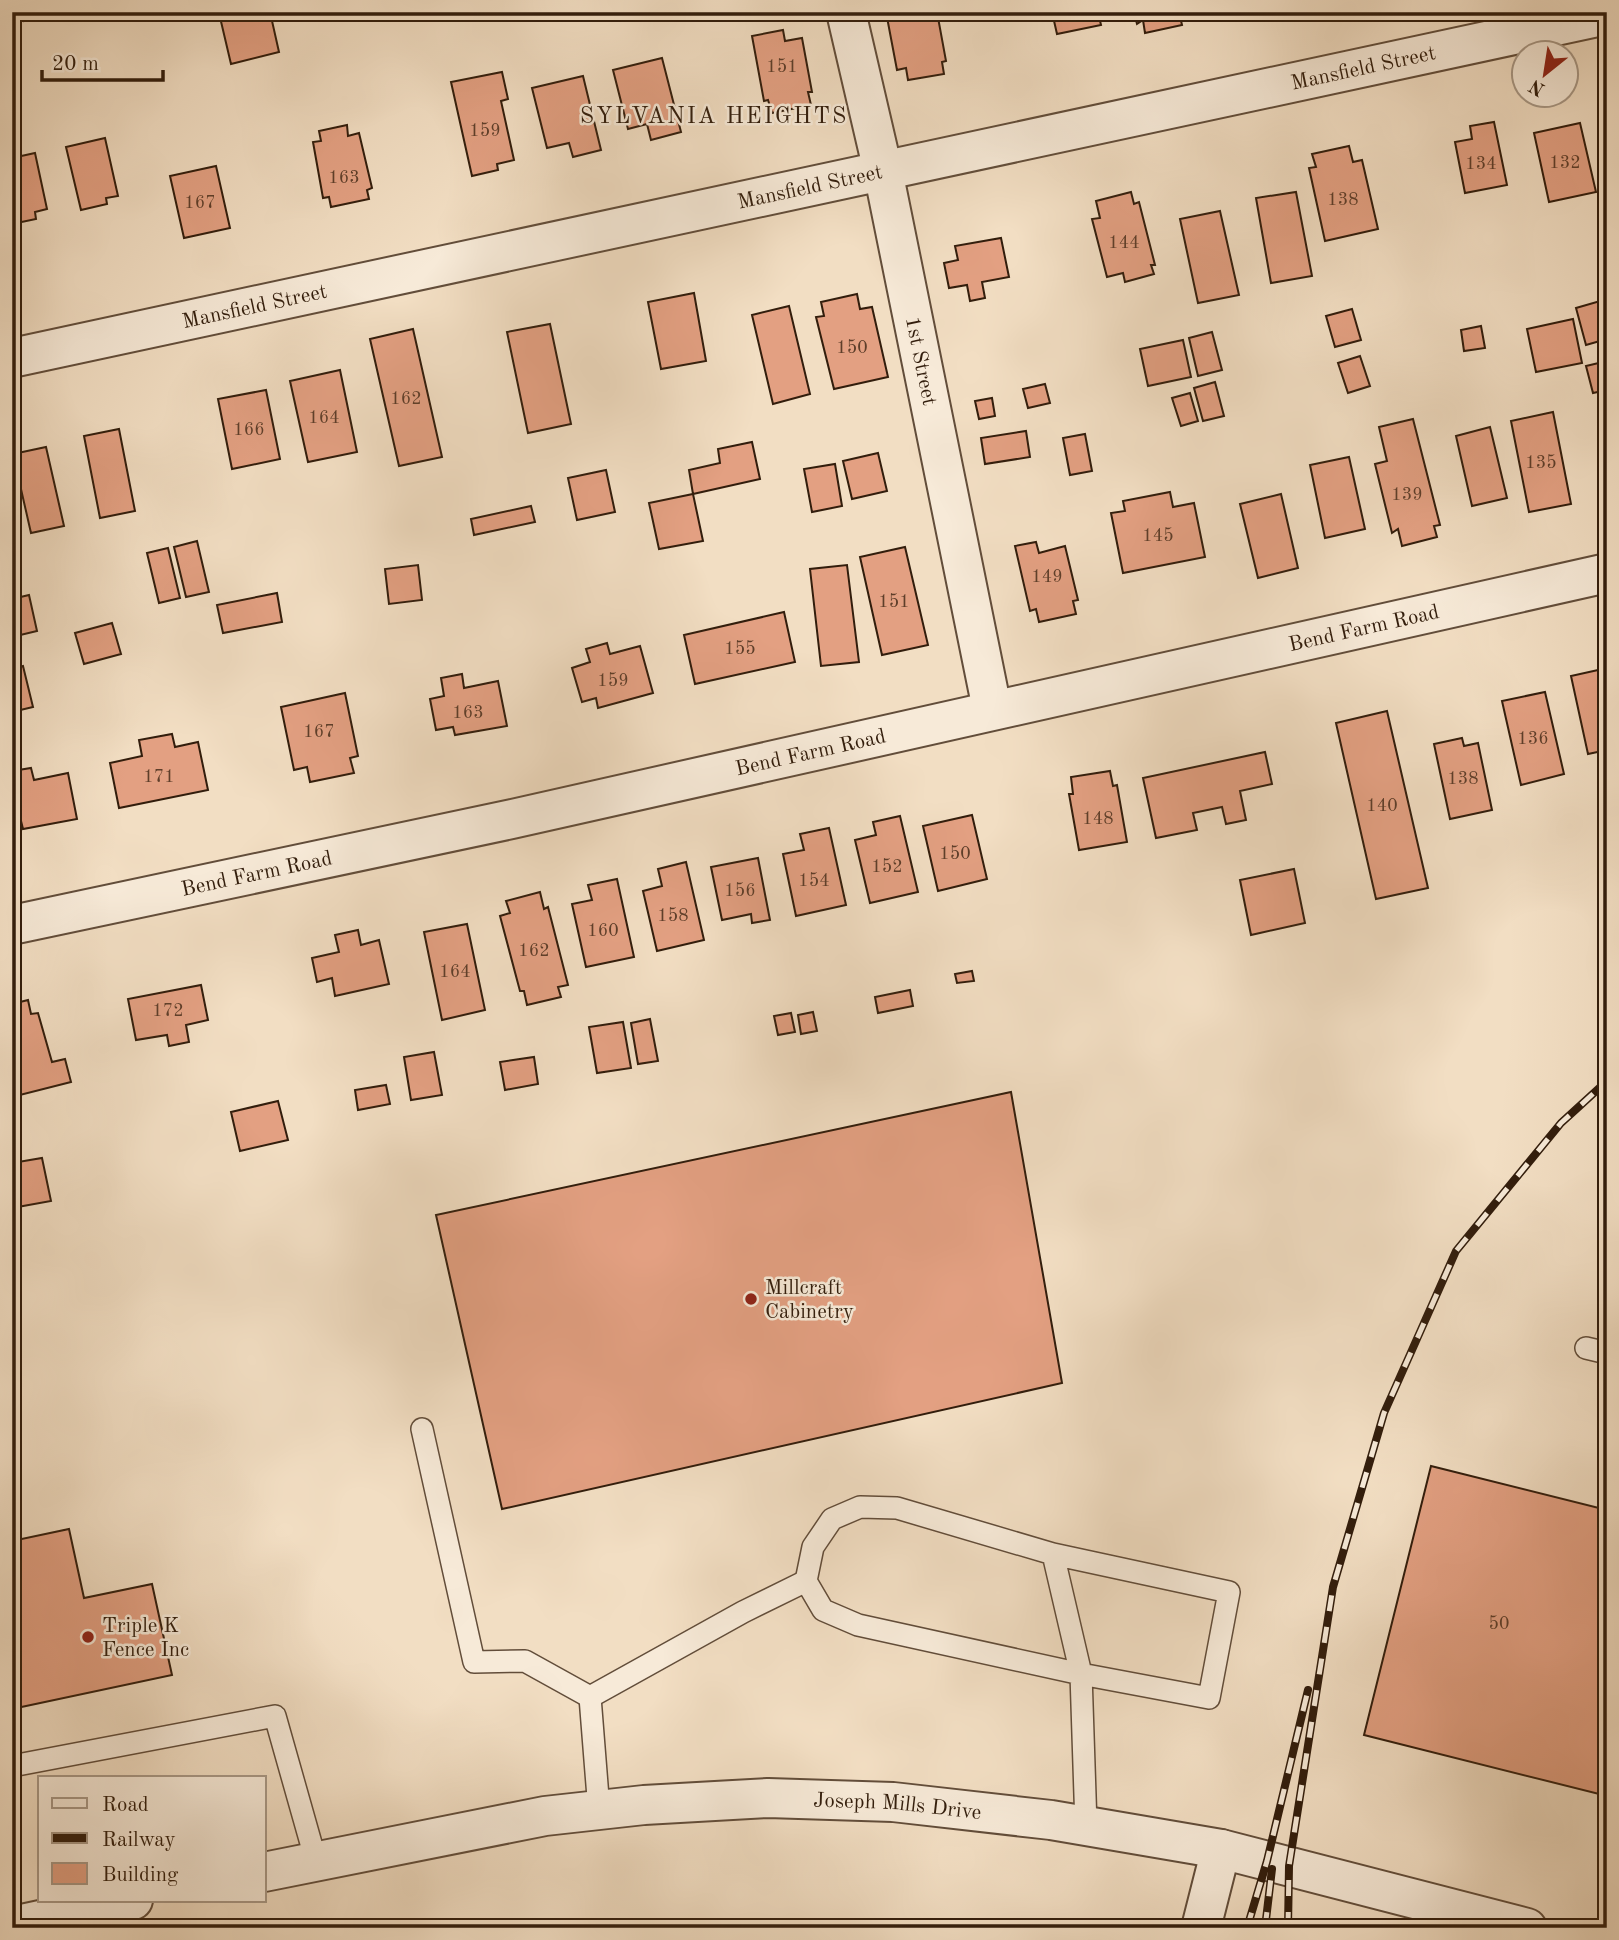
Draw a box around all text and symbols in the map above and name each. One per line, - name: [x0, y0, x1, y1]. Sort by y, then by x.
- scale bar: [42, 38, 163, 82]
- north arrow: [1510, 38, 1580, 108]
- street label: Mansfield Street: [1289, 43, 1438, 95]
- text: 20 m: [52, 54, 99, 75]
- house number: 151: [766, 58, 798, 76]
- text: N: [1526, 74, 1549, 98]
- district label: SYLVANIA HEIGHTS: [580, 105, 848, 128]
- house number: 159: [469, 122, 501, 140]
- house number: 132: [1549, 154, 1581, 172]
- house number: 134: [1465, 155, 1497, 173]
- street label: Mansfield Street: [736, 162, 884, 214]
- house number: 163: [328, 169, 360, 187]
- house number: 138: [1327, 191, 1359, 209]
- house number: 167: [184, 194, 216, 212]
- house number: 144: [1108, 234, 1140, 252]
- street label: Mansfield Street: [180, 282, 329, 333]
- street label: 1st Street: [901, 315, 939, 408]
- house number: 150: [836, 339, 868, 357]
- house number: 162: [390, 390, 422, 408]
- house number: 164: [308, 409, 340, 427]
- house number: 166: [233, 421, 265, 439]
- house number: 135: [1525, 454, 1557, 472]
- house number: 139: [1391, 486, 1423, 504]
- house number: 145: [1142, 527, 1174, 545]
- house number: 149: [1031, 568, 1063, 586]
- house number: 151: [878, 593, 910, 611]
- street label: Bend Farm Road: [1287, 602, 1441, 656]
- house number: 155: [724, 640, 756, 658]
- house number: 159: [597, 672, 629, 690]
- house number: 163: [452, 704, 484, 722]
- house number: 167: [303, 723, 335, 741]
- street label: Bend Farm Road: [734, 726, 888, 780]
- house number: 136: [1517, 730, 1549, 748]
- house number: 171: [143, 768, 175, 786]
- house number: 138: [1447, 770, 1479, 788]
- house number: 140: [1366, 797, 1398, 815]
- house number: 148: [1082, 810, 1114, 828]
- house number: 150: [939, 845, 971, 863]
- street label: Bend Farm Road: [180, 848, 334, 901]
- house number: 152: [871, 858, 903, 876]
- house number: 154: [798, 872, 830, 890]
- house number: 156: [724, 882, 756, 900]
- house number: 158: [657, 907, 689, 925]
- house number: 160: [587, 922, 619, 940]
- house number: 162: [518, 942, 550, 960]
- house number: 164: [439, 963, 471, 981]
- house number: 172: [152, 1002, 184, 1020]
- place label: Millcraft Cabinetry: [765, 1278, 854, 1323]
- marker: Millcraft Cabinetry: [743, 1291, 759, 1307]
- house number: 50: [1489, 1615, 1509, 1633]
- place label: Triple K Fence Inc: [102, 1616, 189, 1661]
- marker: Triple K Fence Inc: [80, 1629, 96, 1645]
- legend: [38, 1776, 266, 1902]
- street label: Joseph Mills Drive: [813, 1790, 983, 1824]
- text: Road: [102, 1795, 149, 1816]
- text: Railway: [102, 1830, 176, 1851]
- text: Building: [102, 1865, 179, 1886]

